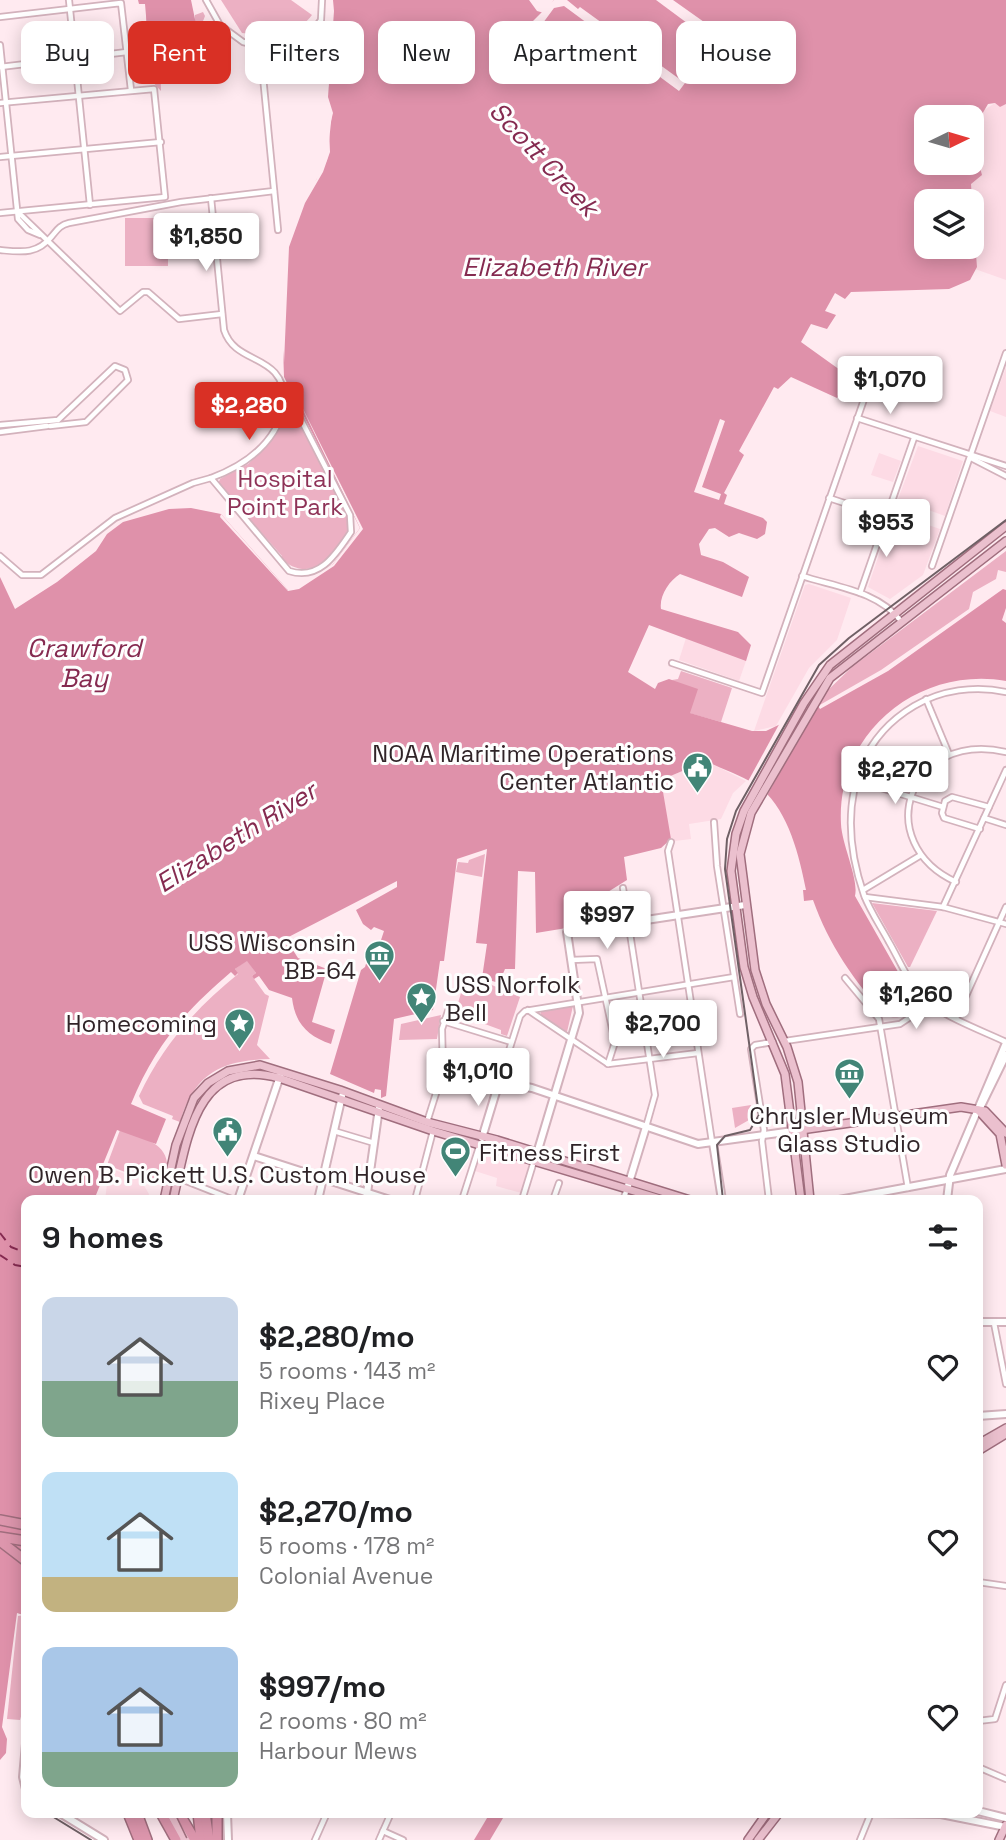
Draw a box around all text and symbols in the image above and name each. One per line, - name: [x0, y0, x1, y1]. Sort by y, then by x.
- chip: Buy: [21, 21, 114, 84]
- chip: Rent: [128, 21, 231, 84]
- chip: Filters: [245, 21, 364, 84]
- chip: New: [378, 21, 475, 84]
- chip: Apartment: [489, 21, 662, 84]
- chip: House: [676, 21, 796, 84]
- water label: Scott Creek: [482, 94, 608, 226]
- north arrow: [914, 105, 984, 175]
- map controls: [914, 105, 984, 259]
- button: layers: [914, 189, 984, 259]
- pin: $1,850: [149, 214, 263, 273]
- text: $1,850: [169, 221, 243, 251]
- water label: Elizabeth River: [462, 250, 649, 284]
- pin: $1,070: [833, 356, 947, 416]
- text: $1,070: [854, 364, 926, 394]
- pin: $2,280: [192, 382, 306, 442]
- text: $2,280: [211, 390, 287, 420]
- park label: Hospital Point Park: [227, 463, 343, 522]
- pin: $953: [845, 500, 927, 559]
- text: $953: [858, 507, 914, 537]
- water label: Crawford Bay: [27, 631, 145, 695]
- place label: NOAA Maritime Operations Center Atlantic: [372, 738, 674, 797]
- pin: $2,270: [838, 746, 952, 806]
- public building icon: NOAA Maritime Operations Center Atlantic: [680, 750, 714, 794]
- text: $2,270: [857, 754, 933, 784]
- water label: Elizabeth River: [149, 772, 326, 900]
- pin: $997: [566, 892, 648, 951]
- text: $997: [580, 899, 634, 929]
- place label: USS Wisconsin BB-64: [188, 927, 356, 986]
- museum icon: USS Wisconsin BB-64: [362, 939, 396, 983]
- place label: USS Norfolk Bell: [445, 969, 580, 1028]
- pin: $1,260: [859, 972, 973, 1031]
- text: $1,260: [879, 979, 953, 1009]
- place icon: USS Norfolk Bell: [405, 981, 439, 1025]
- pin: $2,700: [606, 1000, 720, 1060]
- place icon: Homecoming: [223, 1006, 257, 1050]
- place label: Homecoming: [66, 1008, 217, 1039]
- text: $2,700: [625, 1008, 701, 1038]
- pin: $1,010: [421, 1048, 535, 1108]
- text: $1,010: [442, 1056, 514, 1086]
- museum icon: Chrysler Museum Glass Studio: [832, 1056, 866, 1100]
- place label: Chrysler Museum Glass Studio: [749, 1100, 949, 1159]
- public building icon: Owen B. Pickett U.S. Custom House: [210, 1115, 244, 1159]
- sports icon: Fitness First: [439, 1135, 473, 1179]
- place label: Fitness First: [479, 1137, 620, 1168]
- place label: Owen B. Pickett U.S. Custom House: [28, 1159, 426, 1190]
- text: 9 homes: [42, 1218, 164, 1257]
- icon: filters: [924, 1218, 962, 1256]
- text: $2,280/mo: [259, 1317, 415, 1356]
- icon: home: [98, 1325, 182, 1409]
- icon: heart: [924, 1348, 962, 1386]
- text: 5 rooms · 143 m²: [259, 1356, 435, 1386]
- text: Rixey Place: [259, 1386, 385, 1416]
- text: $2,270/mo: [259, 1492, 413, 1531]
- icon: home: [98, 1500, 182, 1584]
- icon: heart: [924, 1523, 962, 1561]
- text: 5 rooms · 178 m²: [259, 1531, 434, 1561]
- text: Colonial Avenue: [259, 1561, 433, 1591]
- text: $997/mo: [259, 1667, 386, 1706]
- icon: home: [98, 1675, 182, 1759]
- icon: heart: [924, 1698, 962, 1736]
- text: 2 rooms · 80 m²: [259, 1706, 427, 1736]
- text: Harbour Mews: [259, 1736, 417, 1766]

